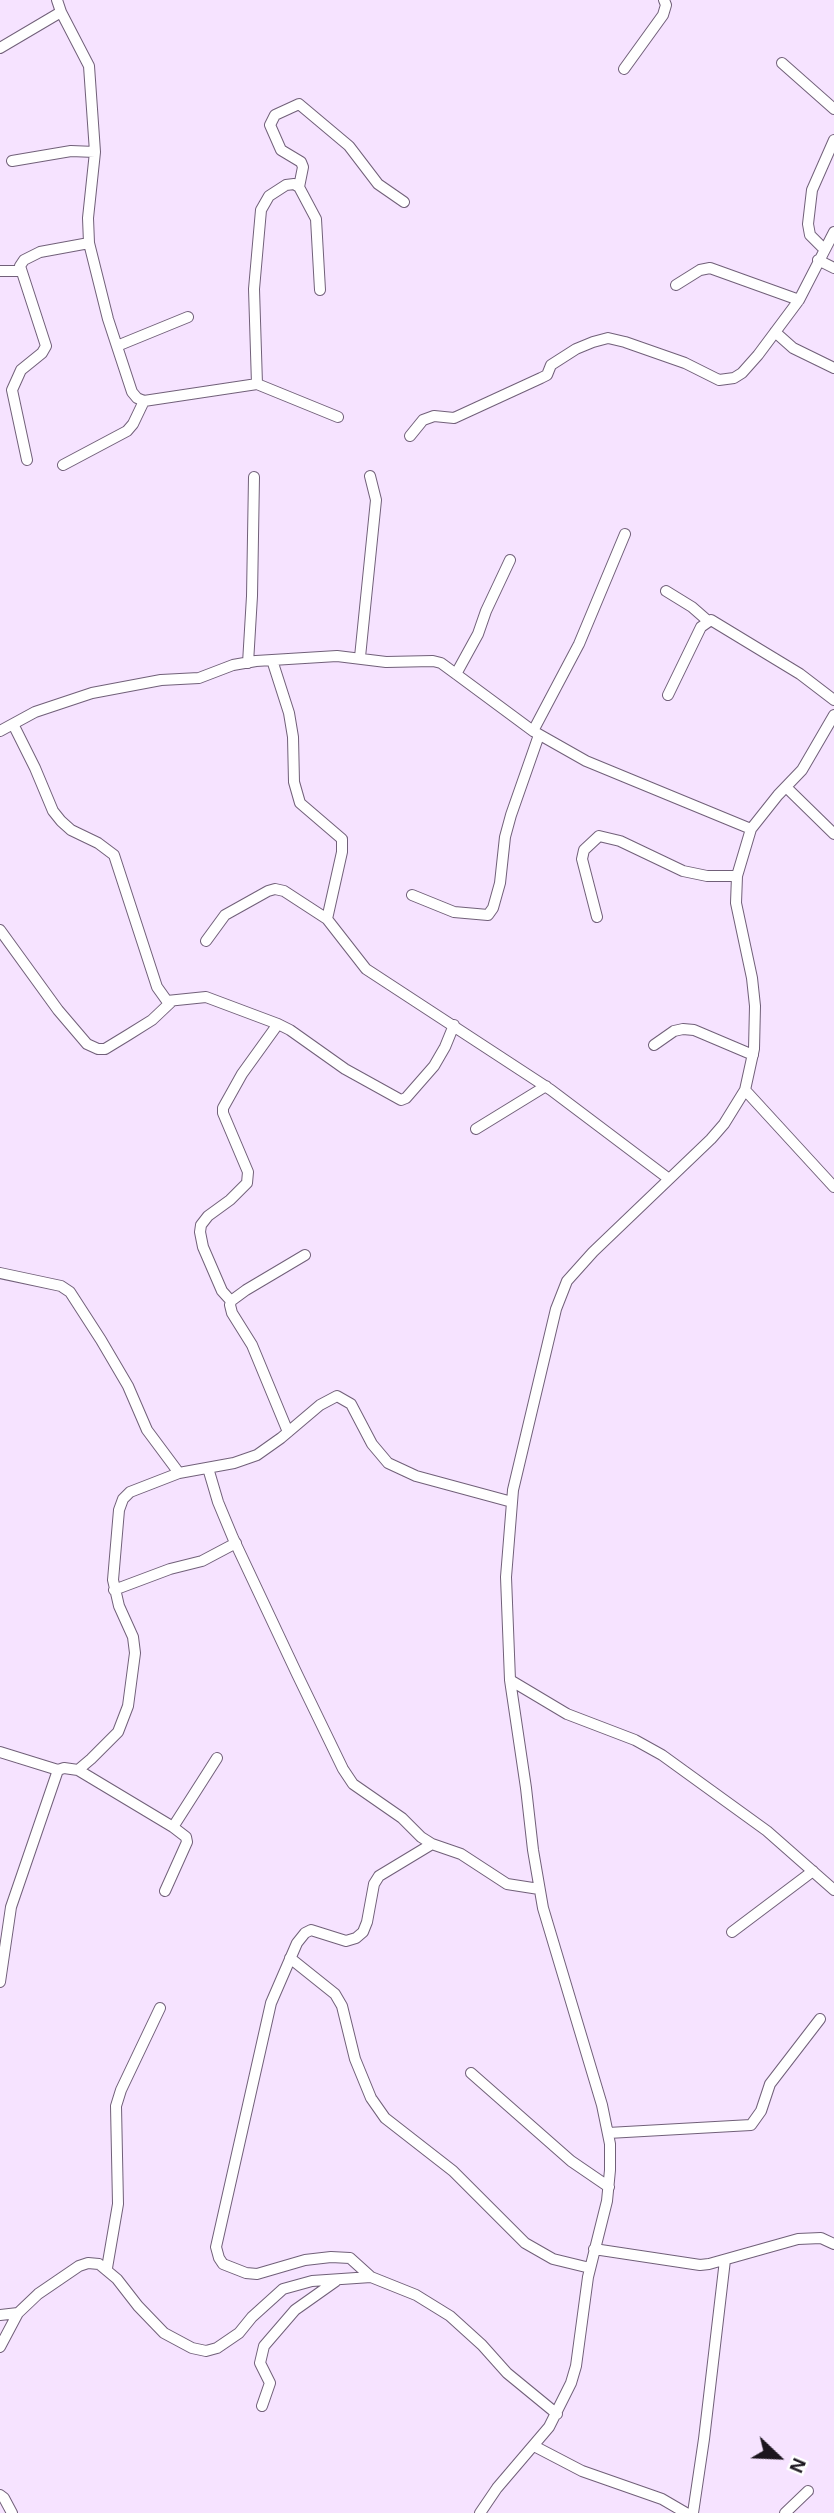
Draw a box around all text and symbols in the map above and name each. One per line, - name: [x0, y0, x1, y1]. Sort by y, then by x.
- north arrow: [743, 2422, 813, 2492]
- text: N: [785, 2455, 810, 2476]

